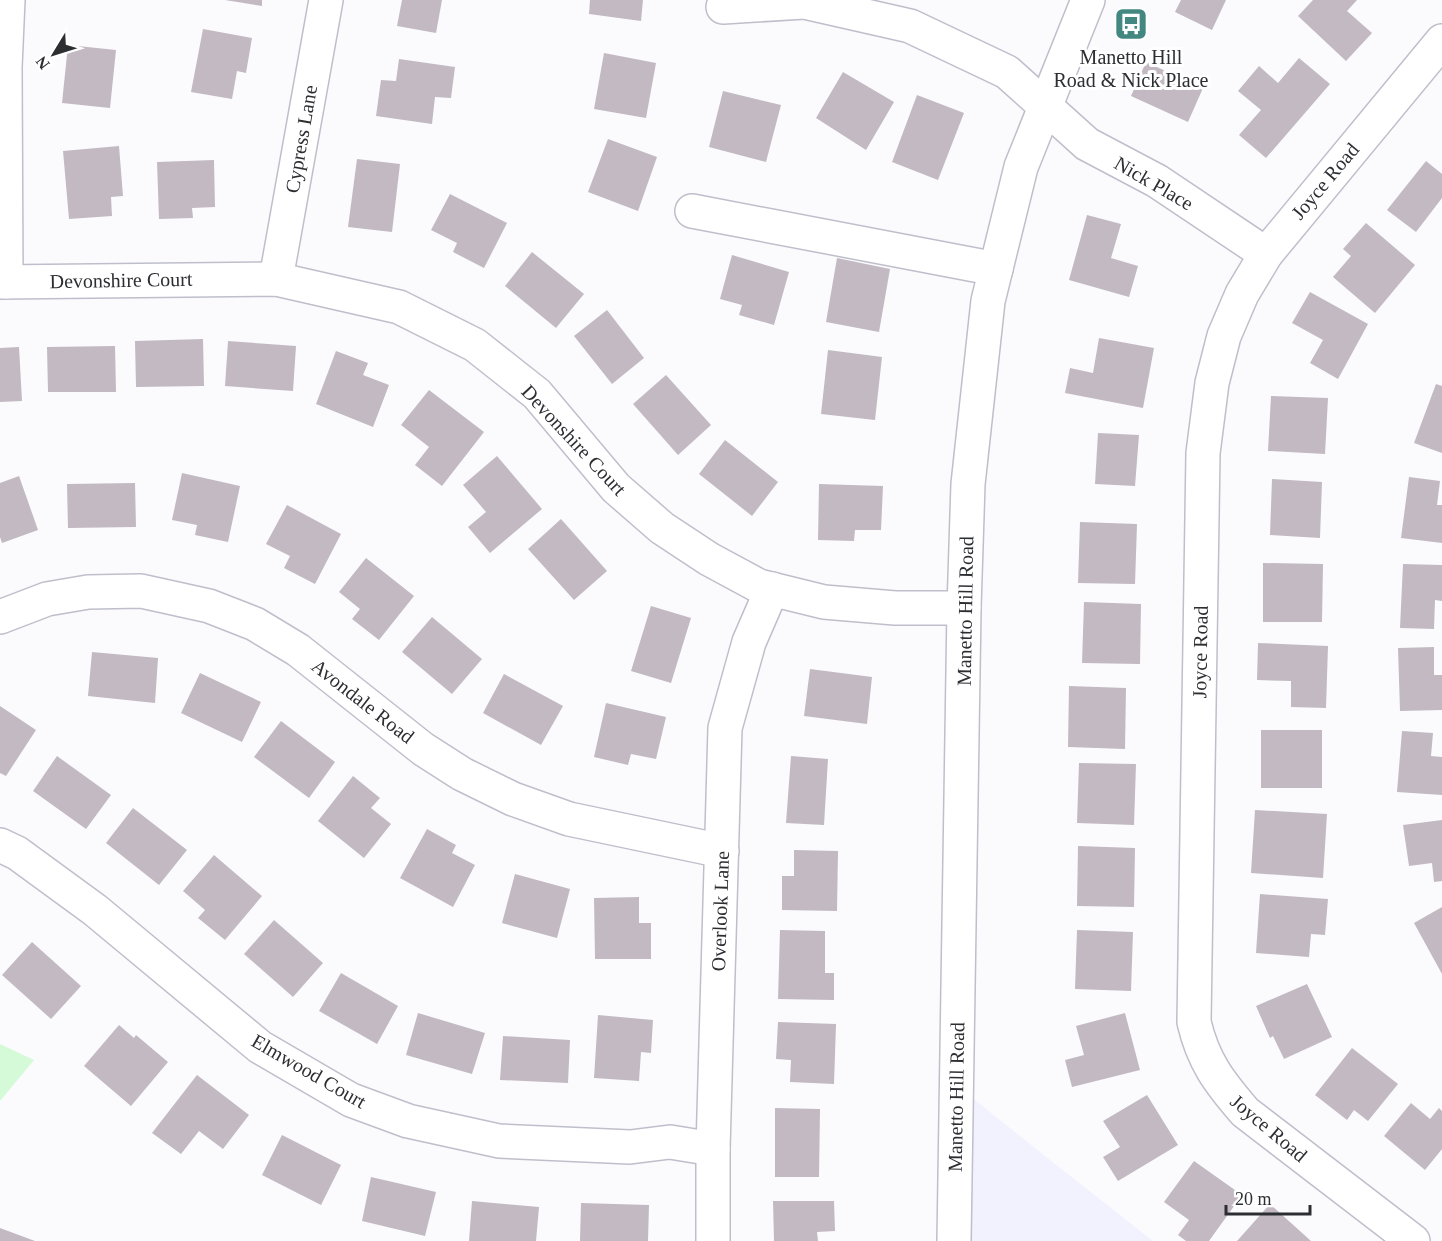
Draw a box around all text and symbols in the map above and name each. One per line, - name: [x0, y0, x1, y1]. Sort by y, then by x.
- bus stop icon: Manetto Hill Road & Nick Place: [1113, 6, 1149, 42]
- north arrow: [24, 24, 84, 84]
- place label: Manetto Hill Road & Nick Place: [1054, 46, 1209, 91]
- text: N: [32, 53, 53, 73]
- street label: Cypress Lane: [281, 83, 322, 195]
- street label: Joyce Road: [1287, 138, 1364, 224]
- street label: Nick Place: [1111, 152, 1197, 214]
- street label: Devonshire Court: [49, 268, 193, 292]
- street label: Devonshire Court: [517, 380, 631, 500]
- street label: Manetto Hill Road: [953, 536, 977, 686]
- street label: Joyce Road: [1188, 605, 1213, 699]
- street label: Avondale Road: [308, 654, 418, 748]
- street label: Overlook Lane: [707, 850, 733, 972]
- street label: Manetto Hill Road: [944, 1022, 968, 1172]
- street label: Elmwood Court: [248, 1029, 370, 1113]
- street label: Joyce Road: [1226, 1090, 1312, 1167]
- scale bar: [1226, 1178, 1310, 1216]
- text: 20 m: [1235, 1189, 1272, 1209]

